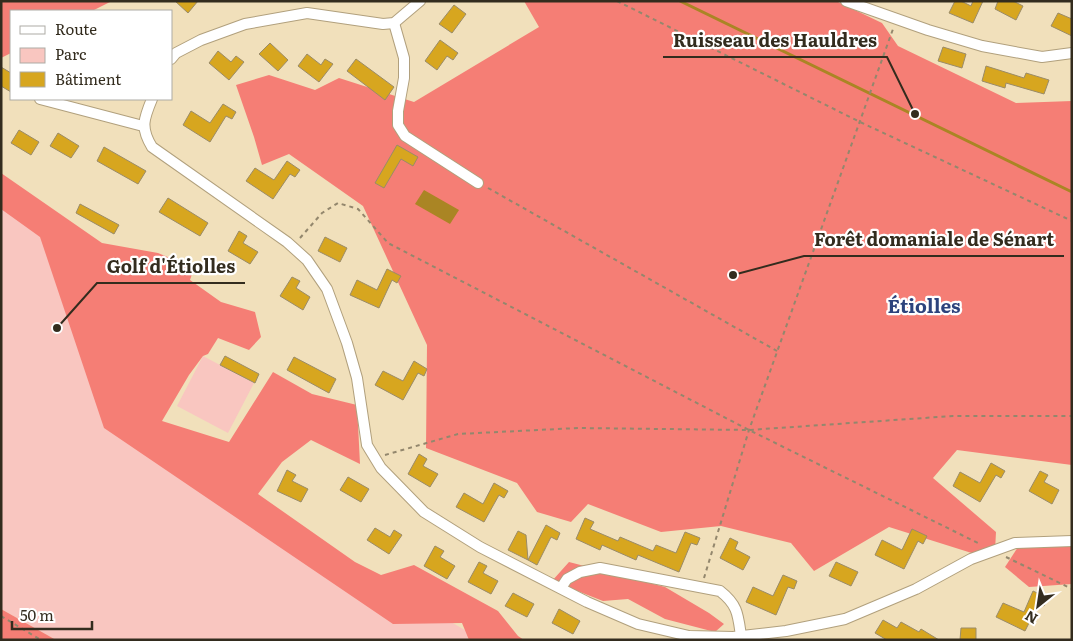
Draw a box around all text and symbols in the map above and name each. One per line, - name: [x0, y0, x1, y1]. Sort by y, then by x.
- legend: [10, 10, 172, 100]
- text: Route: [55, 17, 97, 40]
- callout: Ruisseau des Hauldres: [663, 24, 887, 57]
- text: Ruisseau des Hauldres: [673, 26, 877, 53]
- text: Parc: [55, 42, 87, 65]
- text: Bâtiment: [55, 67, 121, 90]
- callout: Forêt domaniale de Sénart: [804, 223, 1064, 256]
- text: Forêt domaniale de Sénart: [814, 225, 1054, 252]
- callout: Golf d'Étiolles: [97, 250, 245, 283]
- text: Golf d'Étiolles: [107, 252, 235, 279]
- district label: Étiolles: [887, 291, 961, 319]
- north arrow: [1013, 581, 1063, 631]
- scale bar: [12, 598, 92, 630]
- text: 50 m: [20, 603, 54, 626]
- text: N: [1021, 606, 1041, 630]

